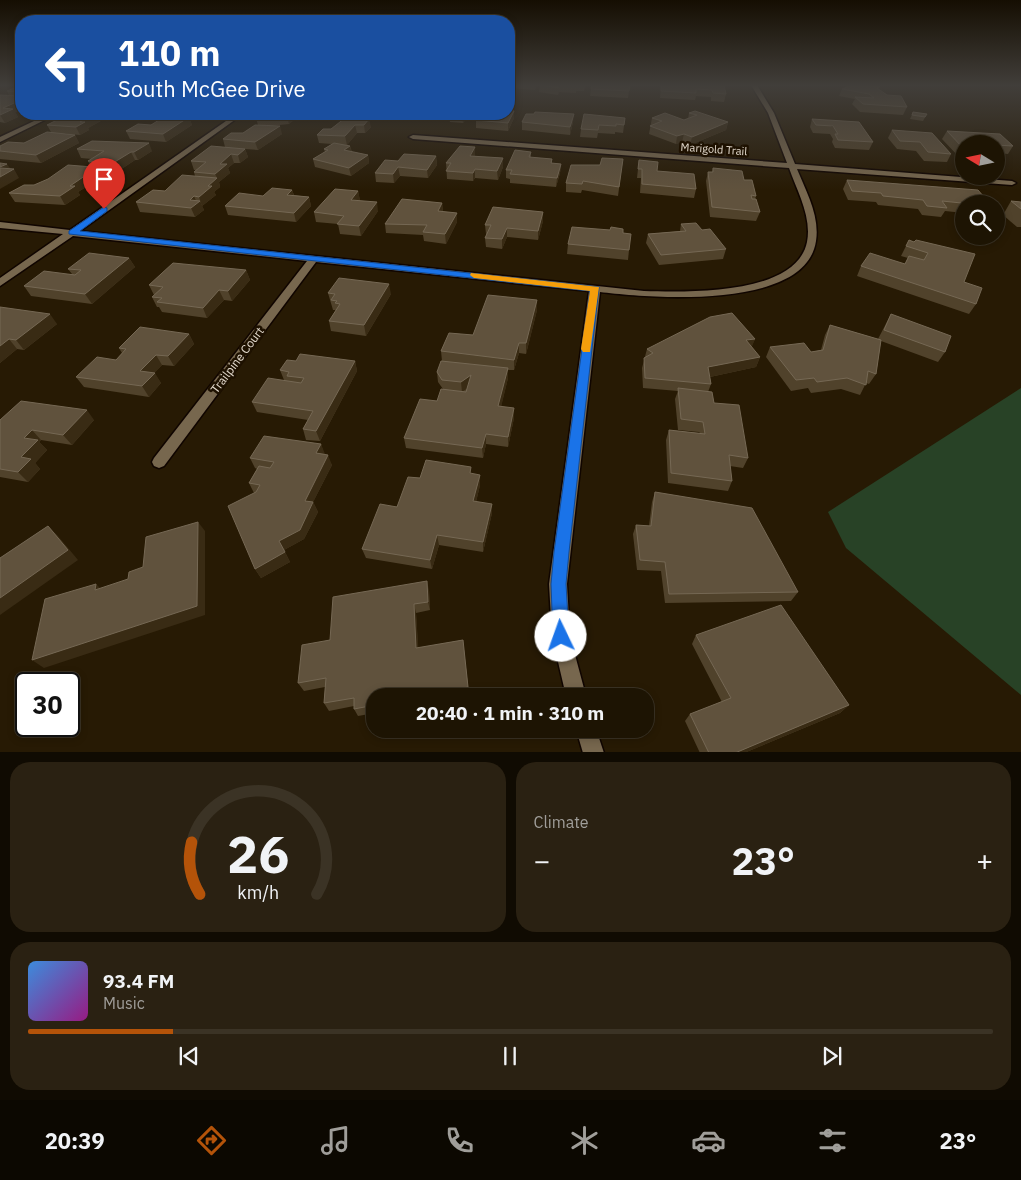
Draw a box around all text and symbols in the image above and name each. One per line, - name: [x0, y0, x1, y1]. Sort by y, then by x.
- text: 110 m: [118, 30, 221, 76]
- icon: left: [35, 35, 100, 100]
- text: South McGee Drive: [118, 74, 306, 103]
- north arrow: [955, 135, 1005, 185]
- map controls: [955, 135, 1005, 245]
- street label: Marigold Trail: [680, 140, 748, 158]
- pin: [83, 158, 125, 209]
- icon: arrive: [90, 165, 118, 193]
- button: search: [955, 195, 1005, 245]
- street label: Trailpine Court: [207, 324, 267, 396]
- position arrow: [534, 609, 586, 661]
- speed limit sign: 30: [15, 672, 80, 737]
- text: 20:40 · 1 min · 310 m: [416, 701, 604, 725]
- text: Climate: [534, 812, 589, 832]
- text: 26: [227, 820, 289, 887]
- text: 23°: [732, 836, 795, 885]
- text: −: [534, 842, 550, 879]
- text: +: [976, 842, 993, 879]
- text: km/h: [237, 881, 279, 904]
- text: 93.4 FM: [103, 969, 174, 993]
- text: Music: [103, 993, 145, 1013]
- icon: previous: [175, 1042, 203, 1070]
- icon: pause: [496, 1042, 524, 1070]
- icon: next: [818, 1042, 846, 1070]
- icon: directions: [194, 1123, 229, 1158]
- icon: music: [318, 1123, 353, 1158]
- icon: phone: [442, 1123, 477, 1158]
- icon: climate: [567, 1123, 602, 1158]
- icon: car: [691, 1123, 726, 1158]
- icon: filters: [815, 1123, 850, 1158]
- text: 20:39: [45, 1126, 105, 1155]
- text: 23°: [940, 1126, 976, 1155]

